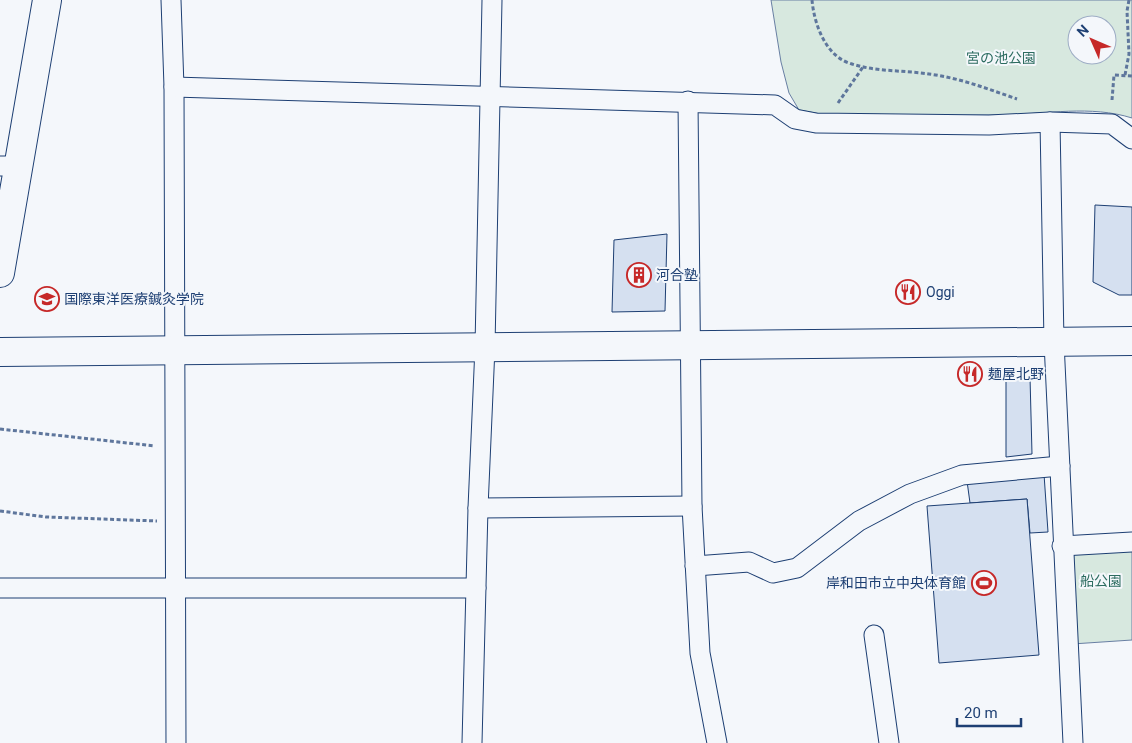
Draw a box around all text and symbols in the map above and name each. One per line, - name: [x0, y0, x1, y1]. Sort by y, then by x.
- north arrow: [1067, 15, 1117, 65]
- text: N: [1074, 22, 1092, 40]
- park label: 宮の池公園: [966, 50, 1036, 66]
- building icon: 河合塾: [626, 262, 652, 288]
- place label: 河合塾: [656, 267, 698, 283]
- restaurant icon: Oggi: [895, 279, 921, 305]
- place label: Oggi: [926, 284, 955, 300]
- school or university icon: 国際東洋医療鍼灸学院: [34, 286, 60, 312]
- place label: 国際東洋医療鍼灸学院: [64, 291, 204, 307]
- restaurant icon: 麺屋北野: [957, 361, 983, 387]
- place label: 麺屋北野: [988, 366, 1044, 382]
- sports icon: 岸和田市立中央体育館: [971, 570, 997, 596]
- park label: 船公園: [1080, 573, 1122, 589]
- place label: 岸和田市立中央体育館: [826, 575, 966, 591]
- scale bar: [957, 696, 1021, 728]
- text: 20 m: [964, 704, 998, 722]

